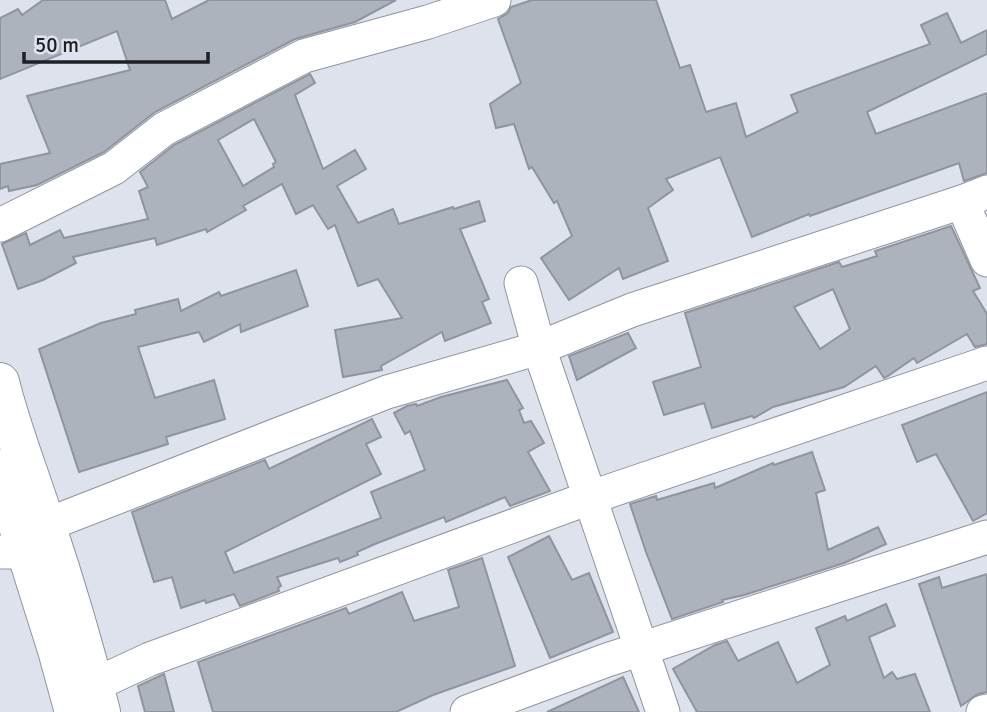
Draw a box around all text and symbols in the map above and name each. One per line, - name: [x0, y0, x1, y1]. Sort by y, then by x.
- scale bar: [24, 21, 208, 65]
- text: 50 m: [35, 32, 79, 58]

